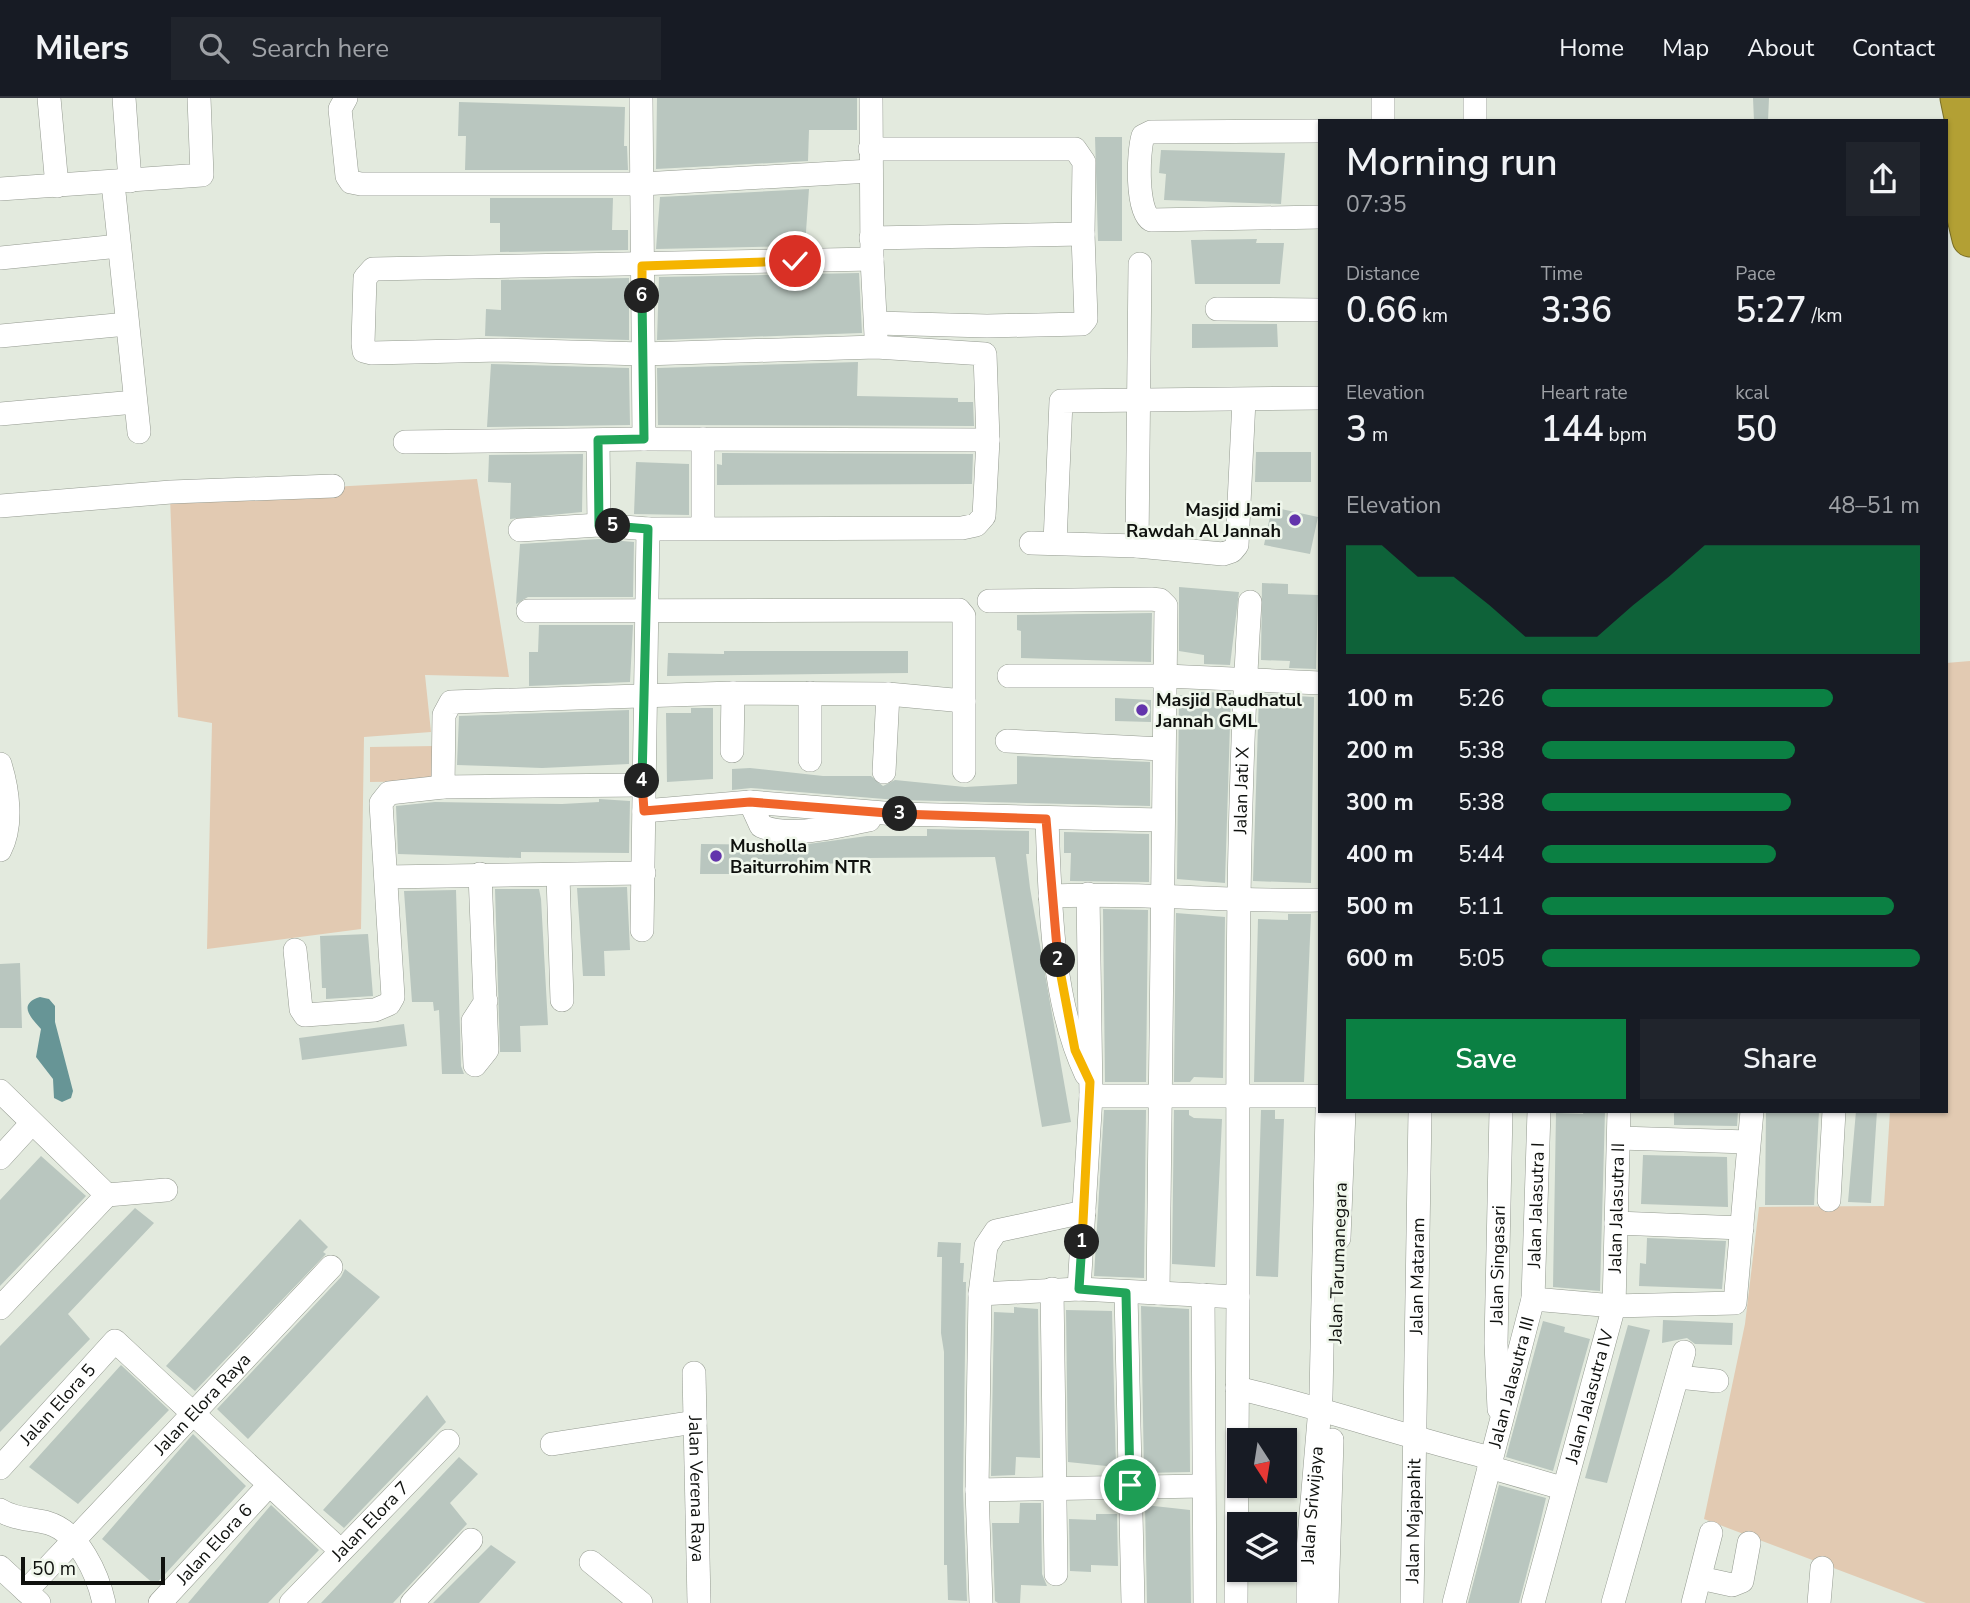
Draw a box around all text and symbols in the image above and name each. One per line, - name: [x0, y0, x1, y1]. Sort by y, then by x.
- search box: [171, 17, 661, 80]
- text: Milers: [35, 26, 129, 71]
- icon: search: [195, 29, 233, 67]
- text: Search here: [251, 31, 389, 66]
- text: Home: [1559, 32, 1624, 64]
- text: Map: [1662, 32, 1709, 64]
- text: About: [1747, 32, 1814, 64]
- text: Contact: [1852, 32, 1935, 64]
- text: Morning run: [1346, 137, 1558, 188]
- button: share: [1846, 142, 1920, 216]
- text: 07:35: [1346, 189, 1406, 220]
- pin: [765, 231, 825, 291]
- icon: check: [776, 242, 814, 280]
- text: Distance: [1346, 261, 1420, 287]
- text: Time: [1541, 261, 1583, 287]
- text: Pace: [1735, 261, 1776, 287]
- pin: 6: [624, 278, 660, 314]
- text: 6: [636, 282, 647, 308]
- text: 0.66: [1346, 287, 1417, 334]
- text: 3:36: [1541, 287, 1612, 334]
- text: 5:27: [1735, 287, 1807, 334]
- text: km: [1417, 303, 1448, 329]
- text: /km: [1807, 303, 1843, 329]
- text: Elevation: [1346, 380, 1425, 406]
- text: Heart rate: [1541, 380, 1628, 406]
- text: kcal: [1735, 380, 1769, 406]
- text: 3: [1346, 406, 1367, 453]
- text: 144: [1541, 406, 1604, 453]
- text: 50: [1735, 406, 1777, 453]
- text: m: [1367, 422, 1388, 448]
- text: bpm: [1604, 422, 1647, 448]
- text: Elevation: [1346, 490, 1441, 521]
- text: 48–51 m: [1828, 490, 1920, 521]
- place label: Masjid Jami Rawdah Al Jannah: [1126, 498, 1281, 543]
- pin: 5: [596, 508, 630, 544]
- text: 5: [607, 512, 618, 538]
- marker: Masjid Jami Rawdah Al Jannah: [1287, 512, 1303, 528]
- text: 100 m: [1346, 683, 1414, 714]
- text: 5:26: [1458, 683, 1505, 714]
- place label: Masjid Raudhatul Jannah GML: [1155, 688, 1302, 733]
- marker: Masjid Raudhatul Jannah GML: [1134, 702, 1150, 718]
- text: 200 m: [1346, 735, 1414, 766]
- text: 5:38: [1458, 735, 1505, 766]
- street label: Jalan Jati X: [1228, 746, 1255, 835]
- pin: 4: [624, 764, 660, 798]
- text: 4: [636, 767, 647, 793]
- text: 300 m: [1346, 787, 1414, 818]
- text: 5:38: [1458, 787, 1505, 818]
- pin: 3: [883, 796, 918, 832]
- text: 3: [894, 800, 905, 826]
- place label: Musholla Baiturrohim NTR: [730, 834, 872, 879]
- text: 400 m: [1346, 839, 1414, 870]
- text: 5:44: [1458, 839, 1505, 870]
- marker: Musholla Baiturrohim NTR: [708, 848, 724, 864]
- text: 500 m: [1346, 891, 1414, 922]
- text: 5:11: [1458, 891, 1505, 922]
- pin: 2: [1040, 942, 1076, 978]
- text: 600 m: [1346, 943, 1414, 974]
- text: 5:05: [1458, 943, 1505, 974]
- text: 2: [1052, 946, 1063, 972]
- button: Save: [1346, 1019, 1626, 1099]
- button: Share: [1640, 1019, 1920, 1099]
- street label: Jalan Jalasutra I: [1522, 1142, 1550, 1269]
- street label: Jalan Jalasutra II: [1603, 1142, 1630, 1274]
- street label: Jalan Tarumanegara: [1323, 1182, 1353, 1345]
- street label: Jalan Singasari: [1484, 1205, 1511, 1326]
- street label: Jalan Mataram: [1404, 1217, 1430, 1336]
- pin: 1: [1064, 1224, 1100, 1260]
- text: 1: [1076, 1228, 1087, 1254]
- street label: Jalan Jalasutra III: [1483, 1314, 1540, 1452]
- street label: Jalan Jalasutra IV: [1559, 1326, 1619, 1467]
- street label: Jalan Elora Raya: [148, 1348, 256, 1461]
- street label: Jalan Elora 5: [14, 1358, 101, 1451]
- street label: Jalan Verena Raya: [683, 1414, 710, 1562]
- north arrow: [1227, 1428, 1297, 1498]
- map controls: [1227, 1428, 1297, 1582]
- street label: Jalan Sriwijaya: [1296, 1445, 1329, 1565]
- pin: [1100, 1455, 1160, 1515]
- street label: Jalan Majapahit: [1400, 1458, 1426, 1585]
- icon: arrive: [1111, 1466, 1149, 1504]
- street label: Jalan Elora 7: [325, 1476, 415, 1567]
- street label: Jalan Elora 6: [170, 1499, 258, 1591]
- button: layers: [1227, 1512, 1297, 1582]
- scale bar: [21, 1554, 164, 1586]
- text: 50 m: [32, 1556, 76, 1582]

